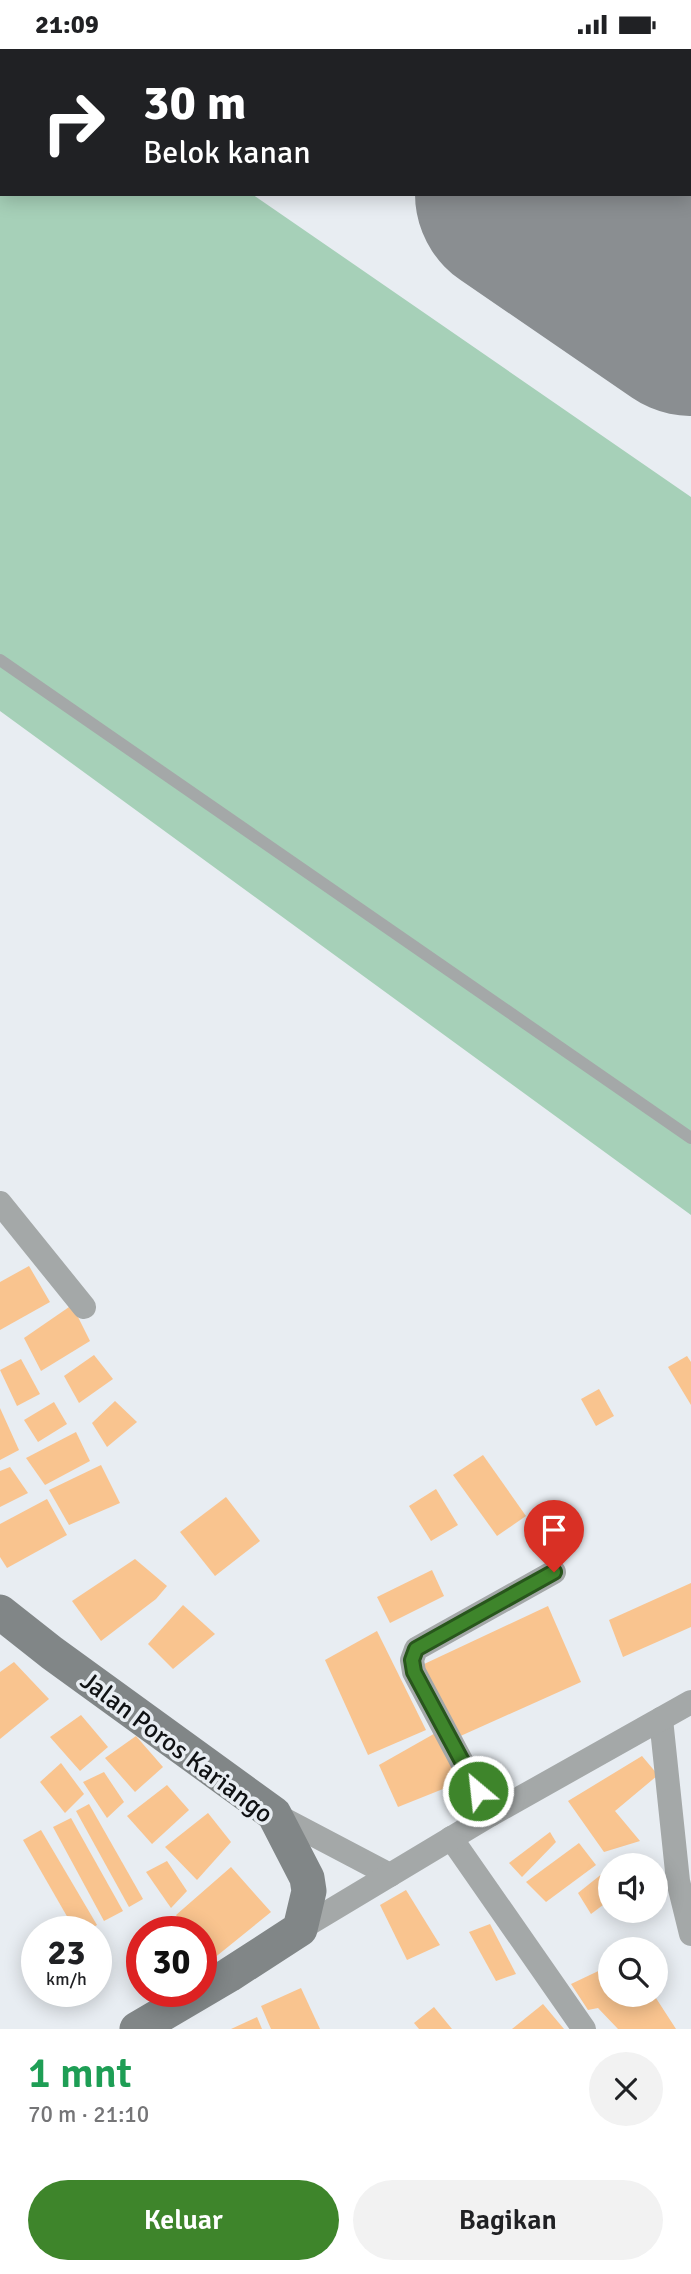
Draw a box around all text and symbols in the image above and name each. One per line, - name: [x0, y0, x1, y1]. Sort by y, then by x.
- text: 21:09: [35, 9, 99, 41]
- text: 30 m: [143, 73, 246, 133]
- icon: right: [28, 77, 119, 168]
- text: Belok kanan: [143, 133, 311, 172]
- pin: [524, 1500, 584, 1572]
- icon: arrive: [535, 1511, 573, 1549]
- street label: Jalan Poros Kariango: [74, 1665, 279, 1831]
- position arrow: [441, 1754, 515, 1828]
- map controls: [598, 1853, 668, 2007]
- button: sound: [598, 1853, 668, 1923]
- speed limit sign: 30: [126, 1916, 217, 2007]
- text: 23: [48, 1931, 85, 1974]
- button: search: [598, 1937, 668, 2007]
- text: km/h: [46, 1968, 87, 1990]
- text: 1 mnt: [28, 2048, 132, 2099]
- button: close: [589, 2052, 663, 2126]
- text: 70 m · 21:10: [28, 2100, 149, 2129]
- button: Keluar: [28, 2180, 339, 2260]
- button: Bagikan: [353, 2180, 663, 2260]

